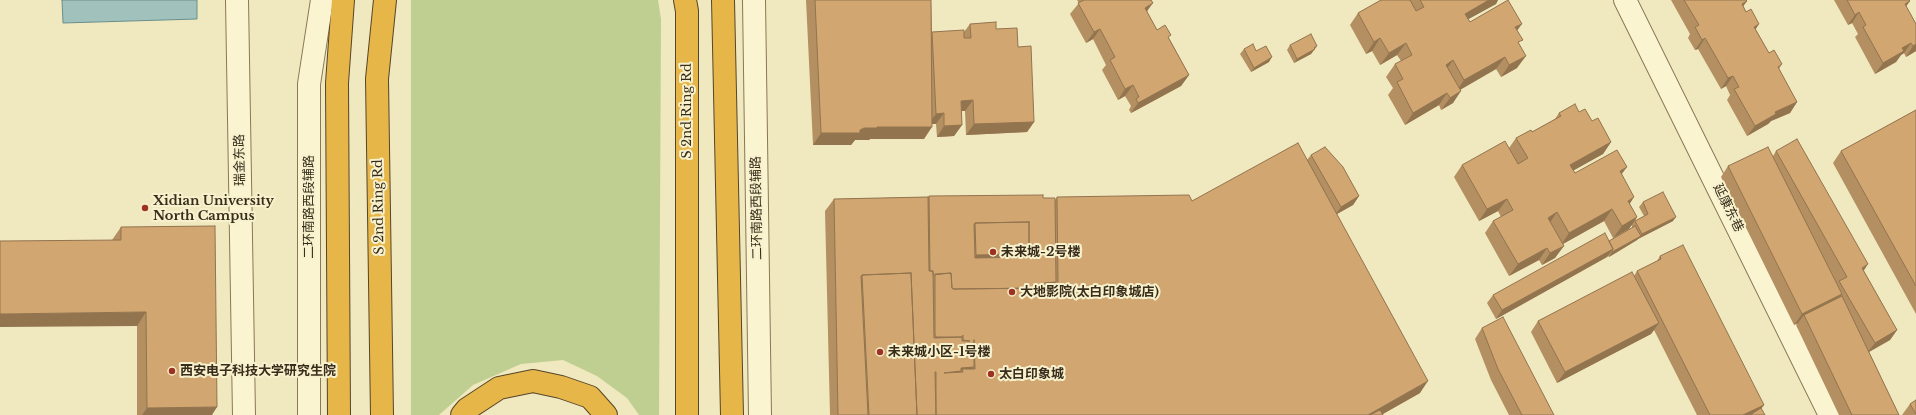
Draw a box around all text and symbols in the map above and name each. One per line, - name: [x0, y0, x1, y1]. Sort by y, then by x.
- street label: S 2nd Ring Rd: [679, 63, 695, 159]
- street label: 瑞金东路: [232, 134, 248, 186]
- street label: 二环南路西段辅路: [301, 155, 317, 259]
- street label: 二环南路西段辅路: [748, 156, 766, 260]
- street label: S 2nd Ring Rd: [370, 159, 388, 255]
- street label: 延康东巷: [1710, 181, 1746, 235]
- place label: Xidian University North Campus: [153, 193, 274, 224]
- marker: Xidian University North Campus: [140, 203, 150, 213]
- place label: 未来城-2号楼: [1001, 244, 1080, 260]
- marker: 未来城-2号楼: [988, 247, 998, 257]
- place label: 大地影院(太白印象城店): [1020, 284, 1159, 300]
- marker: 大地影院(太白印象城店): [1007, 287, 1017, 297]
- place label: 未来城小区-1号楼: [888, 344, 991, 360]
- marker: 未来城小区-1号楼: [875, 347, 885, 357]
- place label: 西安电子科技大学研究生院: [180, 363, 336, 379]
- marker: 西安电子科技大学研究生院: [167, 366, 177, 376]
- place label: 太白印象城: [999, 366, 1064, 382]
- marker: 太白印象城: [986, 369, 996, 379]

